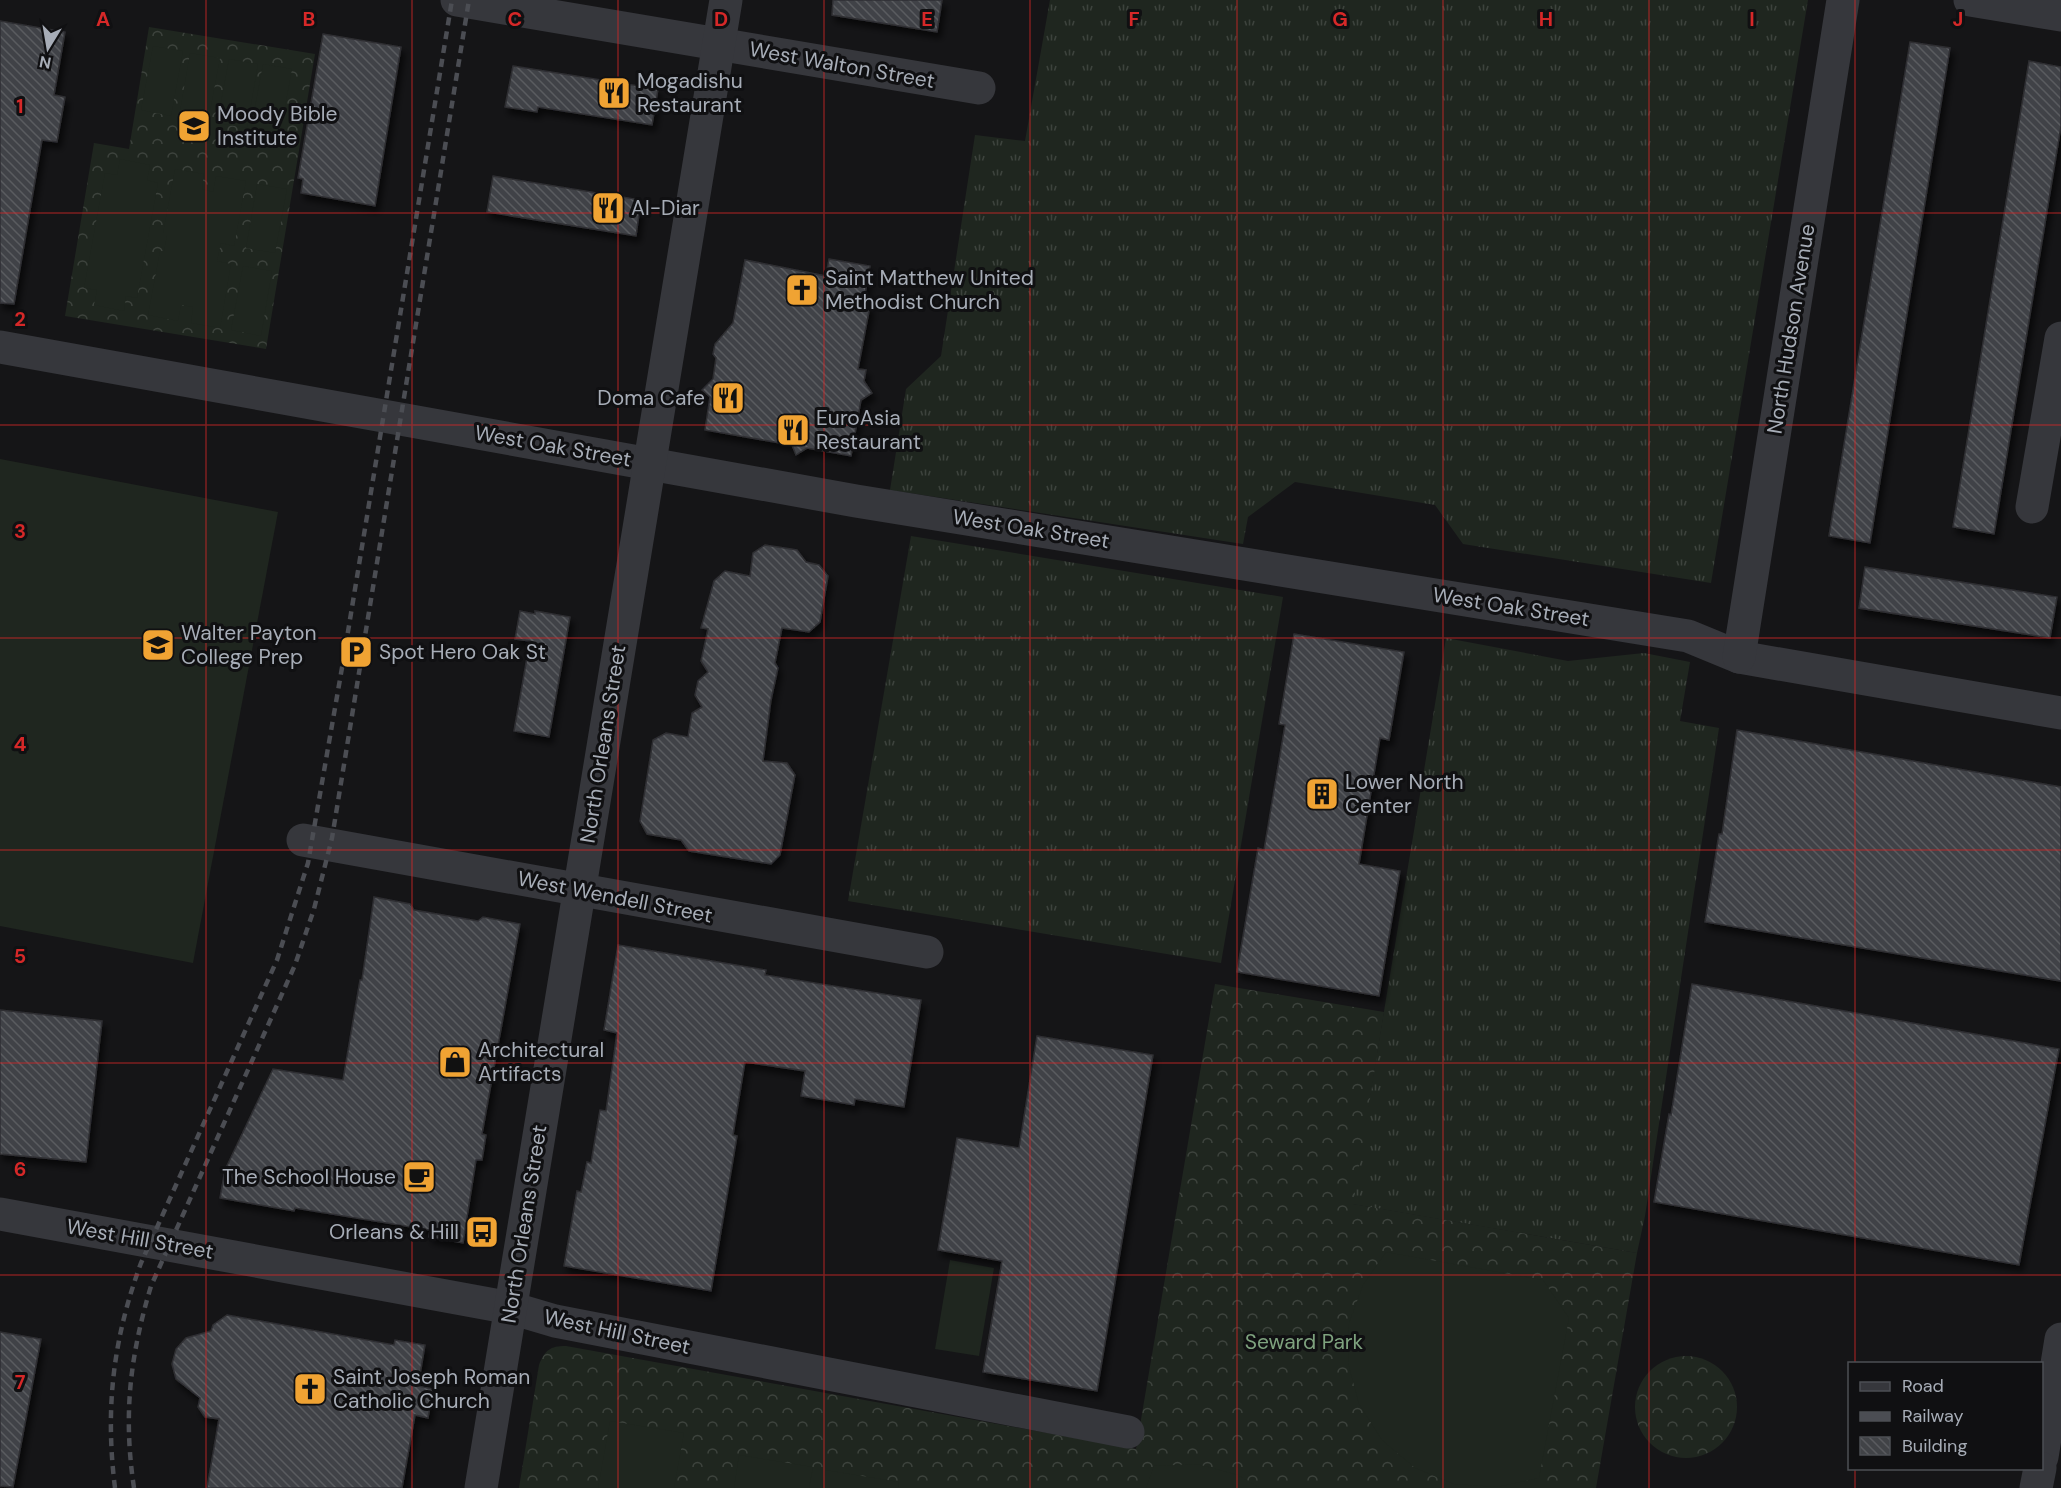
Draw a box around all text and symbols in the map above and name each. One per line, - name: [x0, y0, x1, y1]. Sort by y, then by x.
- text: A: [96, 6, 110, 32]
- text: B: [303, 6, 315, 32]
- text: C: [508, 6, 522, 32]
- text: D: [714, 6, 728, 32]
- text: E: [921, 6, 933, 32]
- text: F: [1128, 6, 1140, 32]
- text: G: [1332, 6, 1348, 32]
- text: H: [1539, 6, 1553, 32]
- text: I: [1749, 6, 1755, 32]
- text: J: [1953, 6, 1963, 32]
- north arrow: [18, 18, 78, 78]
- street label: West Walton Street: [747, 35, 937, 95]
- text: N: [38, 51, 53, 74]
- place label: Mogadishu Restaurant: [637, 67, 743, 119]
- restaurant icon: Mogadishu Restaurant: [596, 75, 632, 111]
- text: 1: [16, 93, 24, 119]
- place label: Moody Bible Institute: [217, 100, 338, 152]
- school or university icon: Moody Bible Institute: [176, 108, 212, 144]
- restaurant icon: Al-Diar: [590, 190, 626, 226]
- place label: Al-Diar: [631, 194, 700, 222]
- street label: North Hudson Avenue: [1761, 222, 1821, 436]
- place label: Saint Matthew United Methodist Church: [825, 264, 1034, 316]
- church icon: Saint Matthew United Methodist Church: [784, 272, 820, 308]
- text: 2: [14, 306, 26, 332]
- restaurant icon: Doma Cafe: [710, 380, 746, 416]
- place label: Doma Cafe: [597, 384, 705, 412]
- place label: EuroAsia Restaurant: [816, 404, 921, 456]
- restaurant icon: EuroAsia Restaurant: [775, 412, 811, 448]
- street label: West Oak Street: [473, 418, 633, 474]
- street label: West Oak Street: [951, 503, 1111, 555]
- text: 3: [14, 518, 26, 544]
- street label: West Oak Street: [1431, 581, 1591, 633]
- place label: Walter Payton College Prep: [181, 619, 317, 671]
- school or university icon: Walter Payton College Prep: [140, 627, 176, 663]
- parking icon: Spot Hero Oak St: [338, 634, 374, 670]
- place label: Spot Hero Oak St: [379, 638, 546, 666]
- street label: North Orleans Street: [573, 643, 633, 845]
- text: 4: [14, 731, 27, 757]
- place label: Lower North Center: [1345, 768, 1464, 820]
- building icon: Lower North Center: [1304, 776, 1340, 812]
- street label: West Wendell Street: [515, 864, 715, 930]
- text: 5: [14, 943, 26, 969]
- place label: Architectural Artifacts: [478, 1036, 604, 1088]
- shop icon: Architectural Artifacts: [437, 1044, 473, 1080]
- street label: North Orleans Street: [494, 1123, 554, 1325]
- text: 6: [14, 1156, 26, 1182]
- cafe icon: The School House: [401, 1159, 437, 1195]
- place label: The School House: [222, 1163, 396, 1191]
- street label: West Hill Street: [64, 1212, 216, 1266]
- bus stop icon: Orleans & Hill: [464, 1214, 500, 1250]
- place label: Orleans & Hill: [329, 1218, 459, 1246]
- street label: West Hill Street: [541, 1303, 693, 1361]
- park label: Seward Park: [1245, 1328, 1364, 1356]
- legend: [1848, 1362, 2043, 1470]
- place label: Saint Joseph Roman Catholic Church: [333, 1363, 530, 1415]
- text: 7: [15, 1369, 26, 1395]
- church icon: Saint Joseph Roman Catholic Church: [292, 1371, 328, 1407]
- text: Road: [1902, 1374, 1944, 1398]
- text: Railway: [1902, 1404, 1964, 1428]
- text: Building: [1902, 1434, 1967, 1458]

